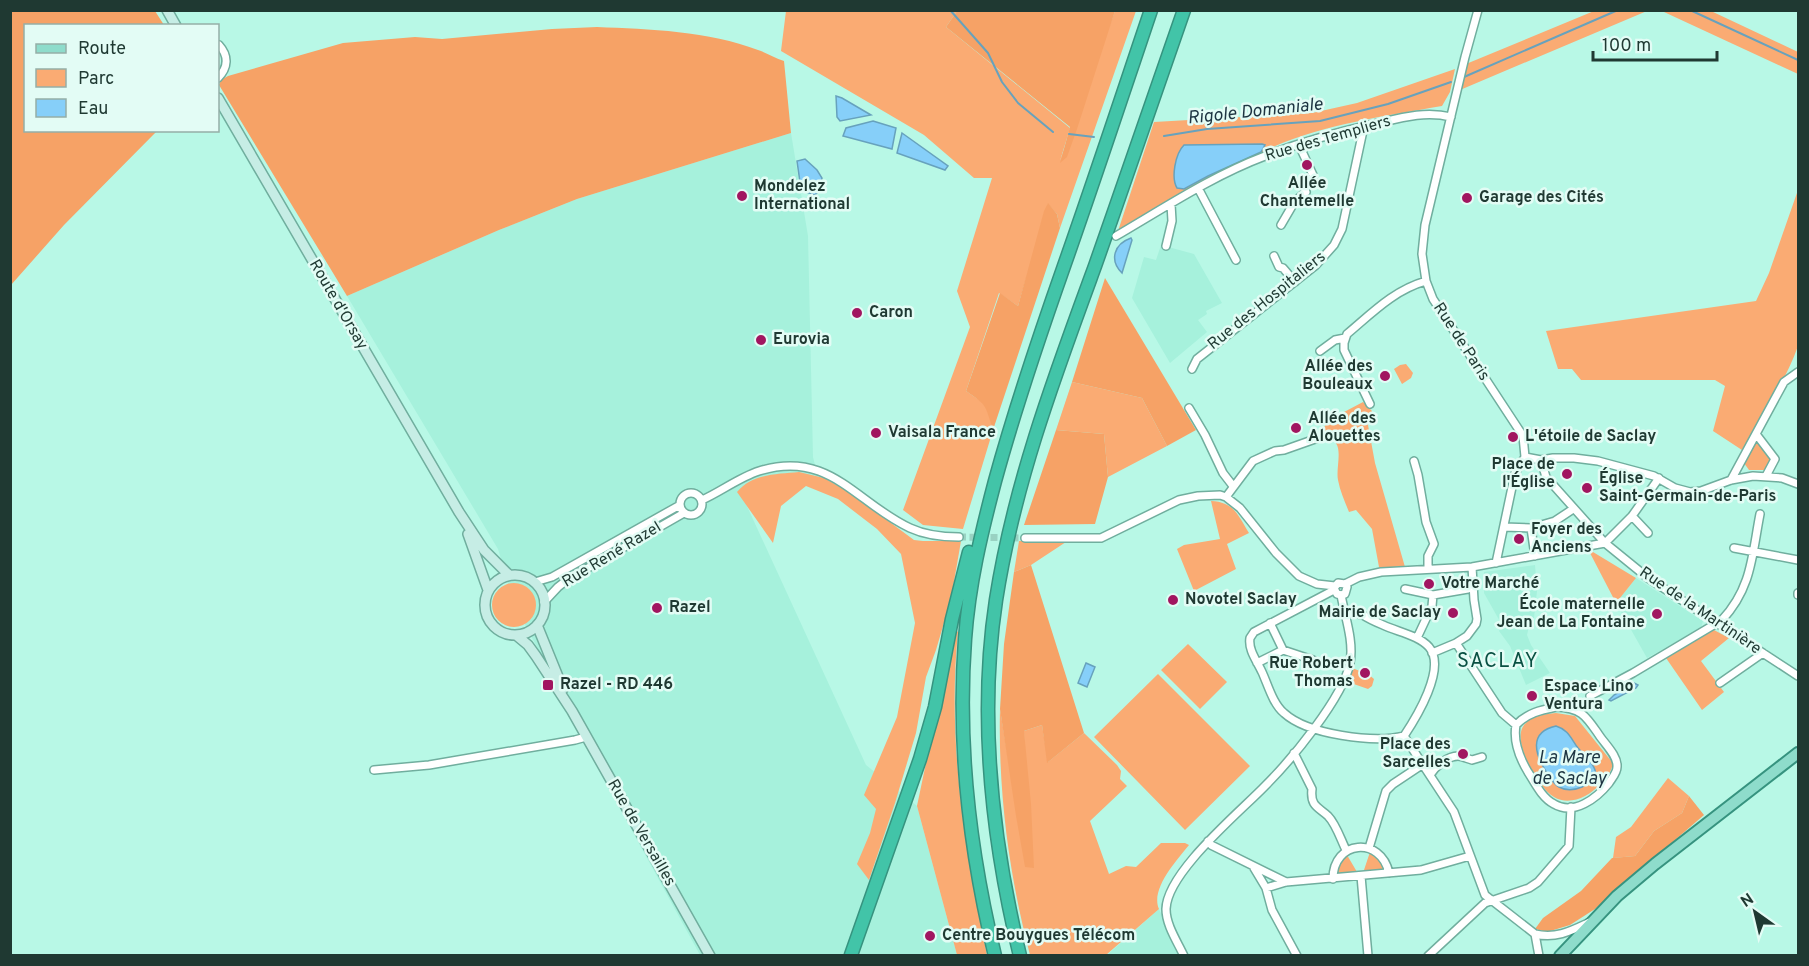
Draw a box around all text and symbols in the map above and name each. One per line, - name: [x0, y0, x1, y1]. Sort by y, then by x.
- legend: [24, 24, 219, 132]
- scale bar: [1593, 24, 1718, 62]
- text: 100 m: [1602, 35, 1651, 58]
- text: Route: [78, 38, 126, 61]
- text: Parc: [78, 68, 114, 91]
- water label: Rigole Domaniale: [1186, 93, 1324, 131]
- text: Eau: [78, 98, 108, 121]
- street label: Rue des Templiers: [1263, 111, 1393, 167]
- marker: Allée Chantemelle: [1300, 158, 1314, 172]
- place label: Allée Chantemelle: [1260, 174, 1354, 212]
- place label: Mondelez International: [754, 177, 850, 215]
- place label: Garage des Cités: [1479, 188, 1604, 208]
- marker: Mondelez International: [735, 189, 749, 203]
- marker: Garage des Cités: [1460, 191, 1474, 205]
- street label: Rue des Hospitaliers: [1204, 247, 1330, 355]
- street label: Route d'Orsay: [304, 256, 372, 354]
- street label: Rue de Paris: [1428, 299, 1494, 385]
- place label: Caron: [869, 303, 913, 323]
- marker: Caron: [850, 306, 864, 320]
- place label: Eurovia: [773, 330, 830, 350]
- marker: Eurovia: [754, 333, 768, 347]
- place label: Allée des Bouleaux: [1302, 357, 1373, 395]
- marker: Allée des Bouleaux: [1378, 369, 1392, 383]
- place label: Allée des Alouettes: [1308, 409, 1381, 447]
- marker: Allée des Alouettes: [1289, 421, 1303, 435]
- place label: Vaisala France: [888, 423, 996, 443]
- marker: Vaisala France: [869, 426, 883, 440]
- place label: L'étoile de Saclay: [1525, 427, 1656, 447]
- marker: L'étoile de Saclay: [1506, 430, 1520, 444]
- place label: Place de l'Église: [1491, 455, 1555, 493]
- marker: Place de l'Église: [1560, 467, 1574, 481]
- place label: Église Saint-Germain-de-Paris: [1599, 467, 1776, 507]
- marker: Église Saint-Germain-de-Paris: [1580, 481, 1594, 495]
- street label: Rue René Razel: [559, 518, 665, 592]
- place label: Foyer des Anciens: [1531, 520, 1602, 558]
- marker: Foyer des Anciens: [1512, 532, 1526, 546]
- street label: Rue de la Martinière: [1635, 563, 1765, 659]
- place label: Votre Marché: [1441, 574, 1540, 594]
- marker: Votre Marché: [1422, 577, 1436, 591]
- place label: Novotel Saclay: [1185, 590, 1297, 610]
- marker: Novotel Saclay: [1166, 593, 1180, 607]
- place label: École maternelle Jean de La Fontaine: [1496, 593, 1645, 633]
- place label: Razel: [669, 598, 711, 618]
- marker: Razel: [650, 601, 664, 615]
- place label: Mairie de Saclay: [1318, 603, 1441, 623]
- marker: Mairie de Saclay: [1446, 606, 1460, 620]
- marker: École maternelle Jean de La Fontaine: [1650, 607, 1664, 621]
- district label: SACLAY: [1457, 649, 1539, 675]
- place label: Rue Robert Thomas: [1269, 654, 1353, 692]
- marker: Rue Robert Thomas: [1358, 666, 1372, 680]
- place label: Razel - RD 446: [560, 675, 673, 695]
- place label: Espace Lino Ventura: [1544, 677, 1634, 715]
- marker: Razel - RD 446: [541, 678, 555, 692]
- marker: Espace Lino Ventura: [1525, 689, 1539, 703]
- place label: Place des Sarcelles: [1380, 735, 1451, 773]
- marker: Place des Sarcelles: [1456, 747, 1470, 761]
- water label: La Mare de Saclay: [1532, 747, 1608, 791]
- street label: Rue de Versailles: [602, 776, 680, 890]
- north arrow: [1725, 882, 1785, 942]
- text: N: [1737, 890, 1758, 913]
- place label: Centre Bouygues Télécom: [942, 926, 1135, 946]
- marker: Centre Bouygues Télécom: [923, 929, 937, 943]

